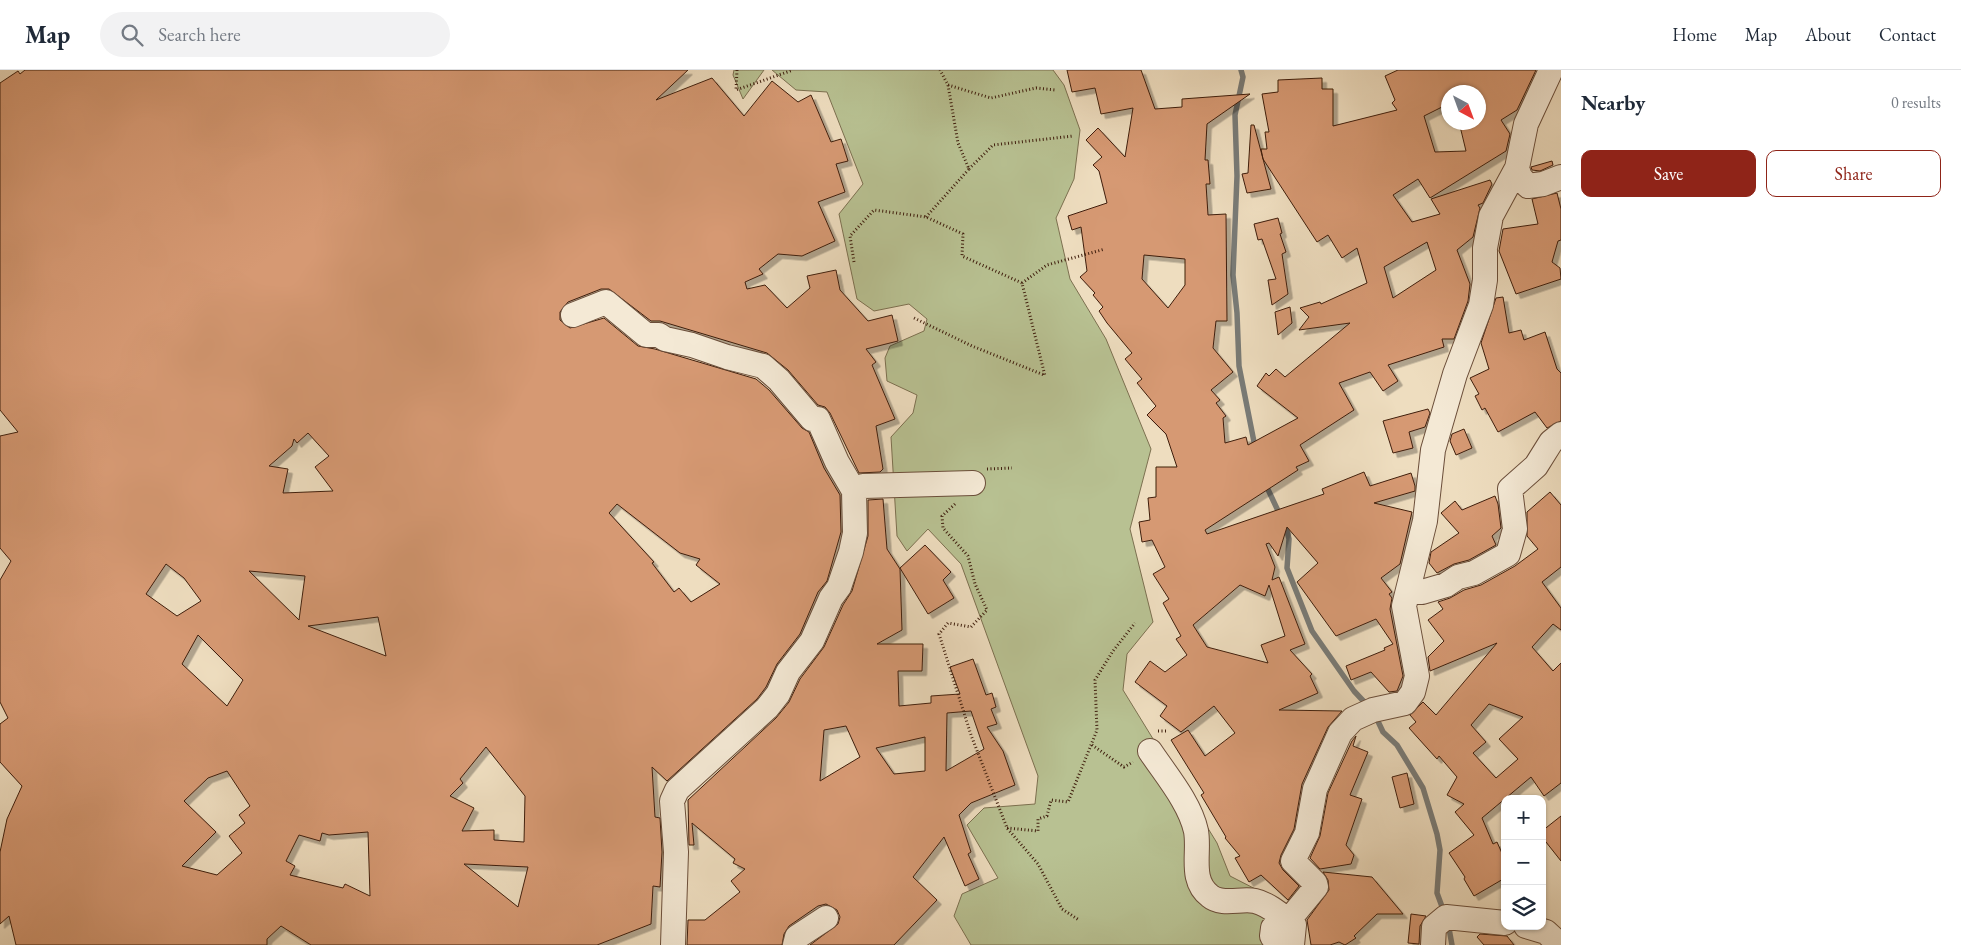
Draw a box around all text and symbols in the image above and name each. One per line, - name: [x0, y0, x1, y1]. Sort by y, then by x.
- search box: [100, 12, 450, 57]
- text: Map: [25, 19, 70, 50]
- icon: search: [118, 21, 146, 49]
- text: Search here: [158, 22, 241, 47]
- text: Home: [1672, 23, 1717, 46]
- text: Map: [1745, 23, 1777, 46]
- text: About: [1805, 23, 1851, 46]
- text: Contact: [1879, 23, 1936, 46]
- north arrow: [1441, 85, 1486, 130]
- text: Nearby: [1581, 89, 1645, 116]
- text: 0 results: [1891, 92, 1941, 113]
- button: Save: [1581, 150, 1756, 197]
- button: Share: [1766, 150, 1941, 197]
- map controls: [1501, 795, 1546, 930]
- button: +: [1501, 795, 1546, 840]
- button: −: [1501, 840, 1546, 885]
- button: layers: [1501, 885, 1546, 930]

